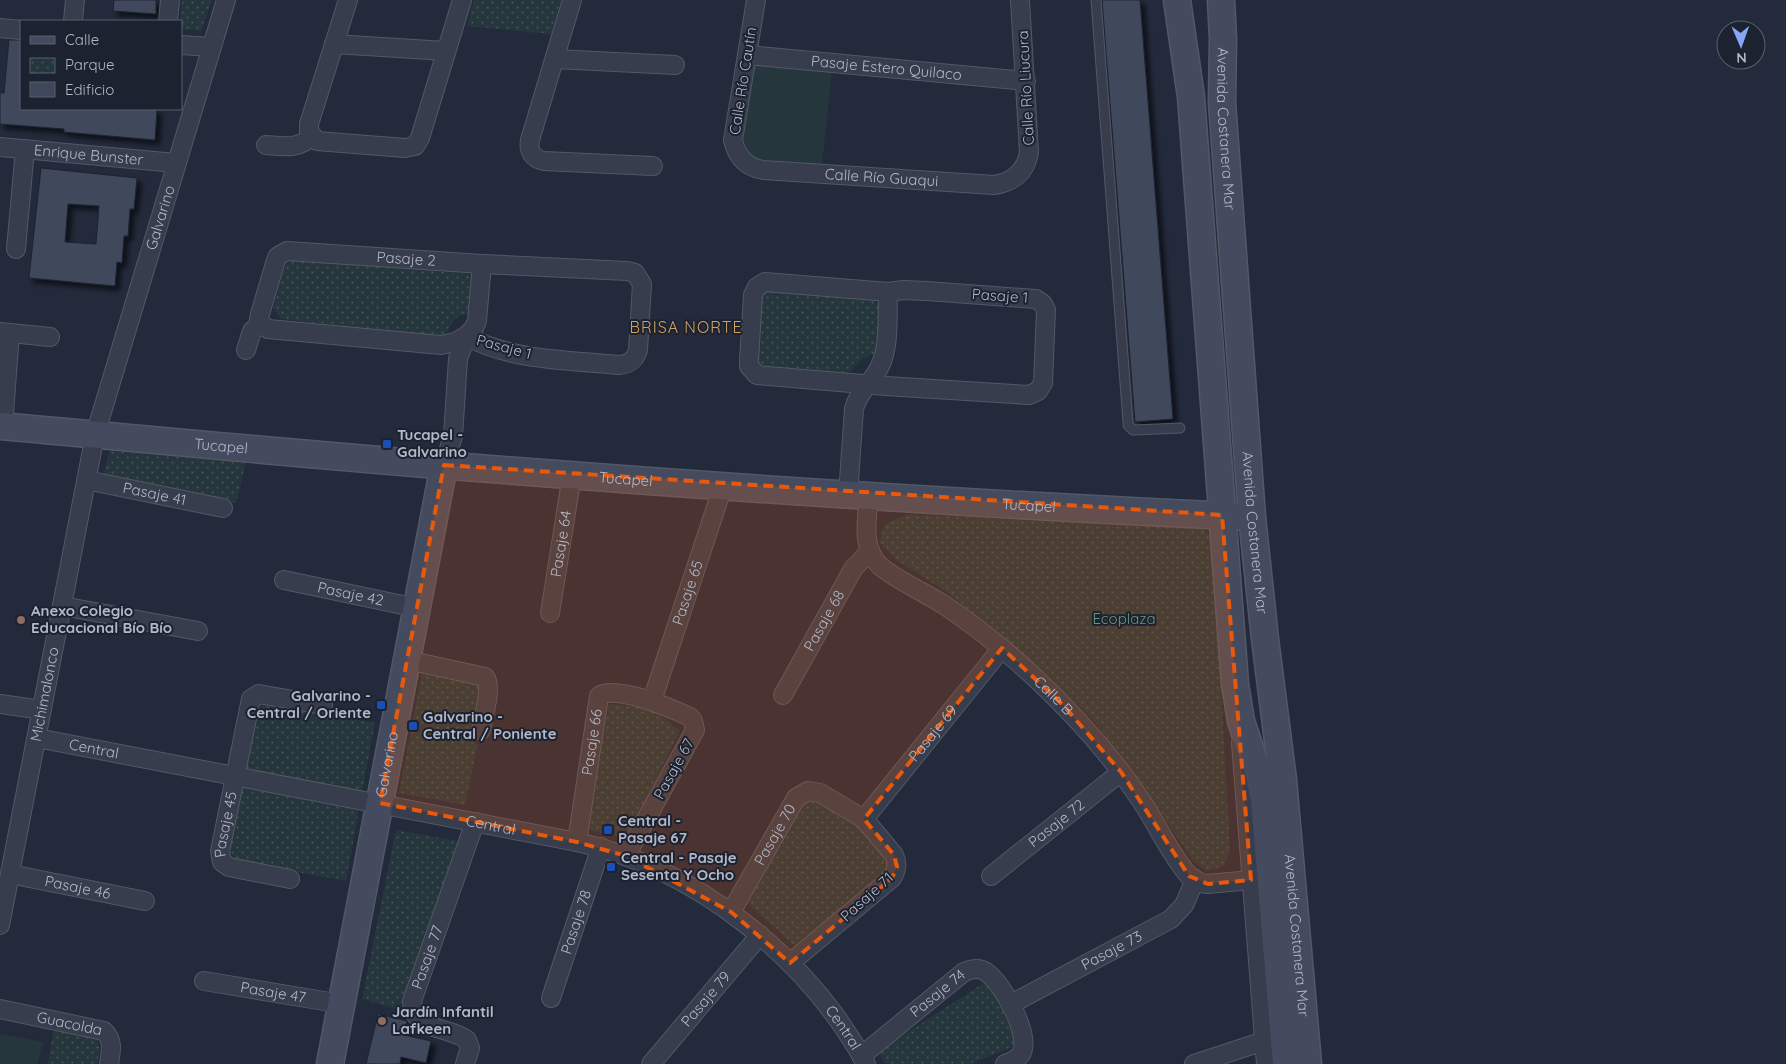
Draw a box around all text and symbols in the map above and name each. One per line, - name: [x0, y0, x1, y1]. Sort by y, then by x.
- legend: [20, 20, 182, 110]
- north arrow: [1716, 20, 1766, 70]
- street label: Calle Río Cautín: [725, 26, 760, 136]
- text: Calle: [65, 30, 99, 49]
- street label: Calle Río Liucura: [1013, 30, 1038, 146]
- street label: Avenida Costanera Mar: [1213, 47, 1240, 211]
- text: N: [1736, 49, 1747, 67]
- street label: Pasaje Estero Quilaco: [810, 51, 963, 84]
- text: Parque: [65, 55, 115, 74]
- text: Edificio: [65, 80, 114, 99]
- street label: Enrique Bunster: [33, 140, 144, 169]
- street label: Calle Río Guaqui: [824, 164, 939, 190]
- street label: Galvarino: [141, 183, 179, 252]
- street label: Pasaje 2: [376, 247, 436, 270]
- street label: Pasaje 1: [971, 284, 1029, 307]
- district label: BRISA NORTE: [630, 317, 742, 337]
- street label: Pasaje 1: [474, 330, 534, 363]
- place label: Tucapel - Galvarino: [397, 425, 467, 461]
- street label: Tucapel: [194, 434, 249, 458]
- marker: Tucapel - Galvarino: [381, 438, 393, 450]
- street label: Avenida Costanera Mar: [1238, 451, 1272, 615]
- street label: Tucapel: [598, 467, 653, 490]
- street label: Pasaje 41: [121, 478, 188, 509]
- street label: Tucapel: [1002, 494, 1056, 516]
- street label: Pasaje 64: [546, 509, 575, 578]
- street label: Pasaje 65: [668, 558, 707, 627]
- street label: Pasaje 42: [316, 577, 385, 610]
- street label: Pasaje 68: [799, 587, 848, 654]
- place label: Anexo Colegio Educacional Bío Bío: [31, 601, 172, 637]
- park label: Ecoplaza: [1092, 609, 1156, 628]
- marker: Anexo Colegio Educacional Bío Bío: [15, 614, 27, 626]
- street label: Michimalonco: [26, 645, 63, 743]
- street label: Calle B: [1030, 672, 1078, 719]
- place label: Galvarino - Central / Oriente: [247, 686, 371, 722]
- marker: Galvarino - Central / Oriente: [375, 699, 387, 711]
- street label: Pasaje 69: [904, 701, 961, 765]
- place label: Galvarino - Central / Poniente: [423, 707, 557, 743]
- street label: Pasaje 66: [577, 707, 606, 777]
- marker: Galvarino - Central / Poniente: [407, 720, 419, 732]
- street label: Galvarino: [371, 730, 402, 799]
- street label: Central: [68, 734, 120, 763]
- street label: Pasaje 67: [649, 735, 698, 802]
- street label: Pasaje 45: [210, 790, 241, 859]
- street label: Pasaje 72: [1024, 795, 1088, 851]
- street label: Pasaje 70: [750, 800, 800, 868]
- street label: Central: [464, 811, 517, 839]
- place label: Central - Pasaje 67: [618, 811, 687, 847]
- marker: Central - Pasaje 67: [602, 824, 614, 836]
- place label: Central - Pasaje Sesenta Y Ocho: [621, 848, 737, 884]
- street label: Avenida Costanera Mar: [1281, 853, 1314, 1018]
- marker: Central - Pasaje Sesenta Y Ocho: [605, 861, 617, 873]
- street label: Pasaje 71: [836, 868, 897, 925]
- street label: Pasaje 46: [43, 871, 112, 903]
- street label: Pasaje 78: [556, 887, 595, 957]
- street label: Pasaje 77: [407, 922, 447, 992]
- street label: Pasaje 73: [1078, 926, 1145, 974]
- street label: Pasaje 74: [906, 965, 969, 1021]
- street label: Pasaje 79: [677, 967, 734, 1030]
- street label: Pasaje 47: [239, 977, 308, 1007]
- street label: Central: [822, 1001, 866, 1053]
- place label: Jardín Infantil Lafkeen: [392, 1002, 494, 1038]
- street label: Guacolda: [35, 1007, 104, 1039]
- marker: Jardín Infantil Lafkeen: [376, 1015, 388, 1027]

